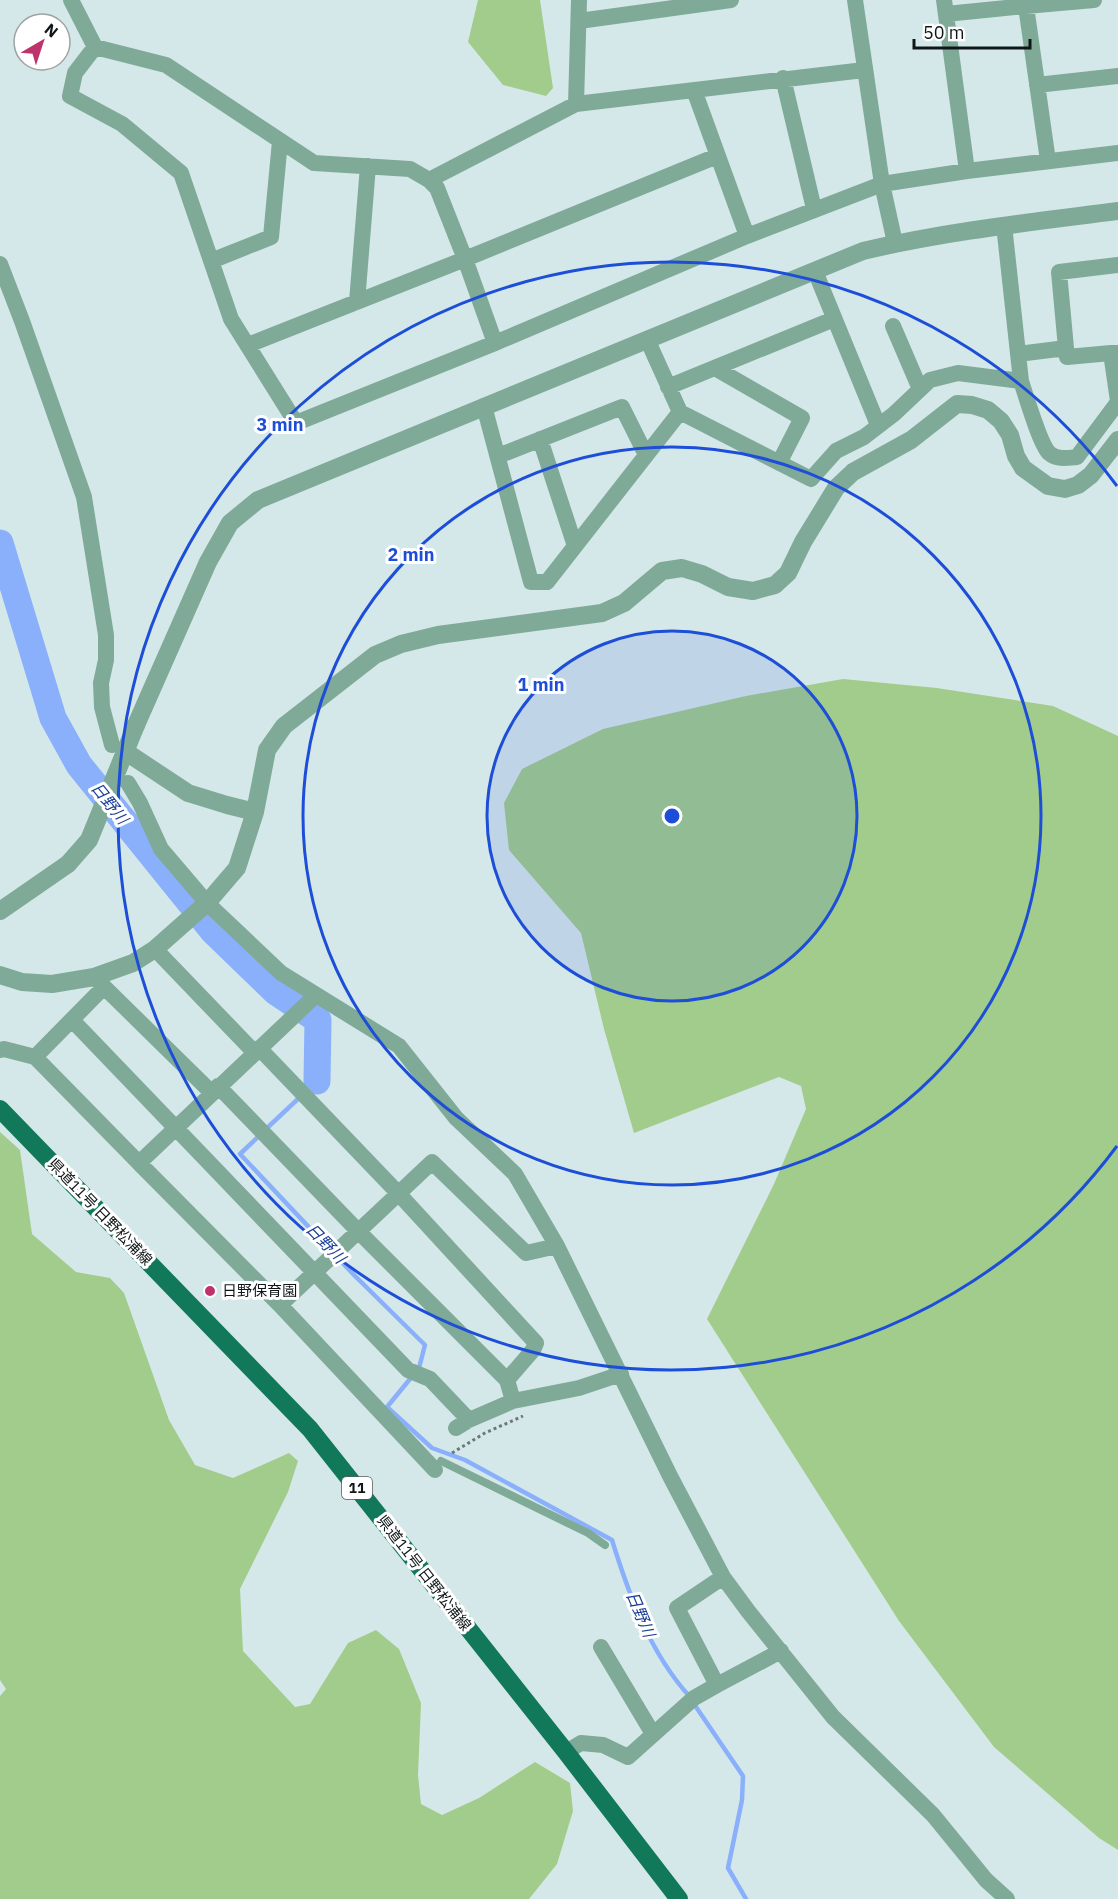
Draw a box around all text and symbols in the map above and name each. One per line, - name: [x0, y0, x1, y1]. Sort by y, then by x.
- north arrow: [12, 12, 72, 72]
- scale bar: [914, 12, 1030, 50]
- text: N: [41, 19, 62, 42]
- text: 50 m: [923, 21, 965, 44]
- text: 3 min: [256, 413, 304, 436]
- text: 2 min: [387, 543, 435, 566]
- text: 1 min: [517, 673, 565, 696]
- water label: 日野川: [87, 778, 134, 829]
- centre of rings: [662, 806, 682, 826]
- street label: 県道11号 日野松浦線: [44, 1154, 156, 1269]
- water label: 日野川: [302, 1219, 351, 1269]
- place label: 日野保育園: [222, 1281, 297, 1300]
- marker: 日野保育園: [203, 1284, 217, 1298]
- road number: 11: [342, 1477, 372, 1499]
- street label: 県道11号 日野松浦線: [373, 1511, 475, 1634]
- water label: 日野川: [622, 1588, 660, 1642]

